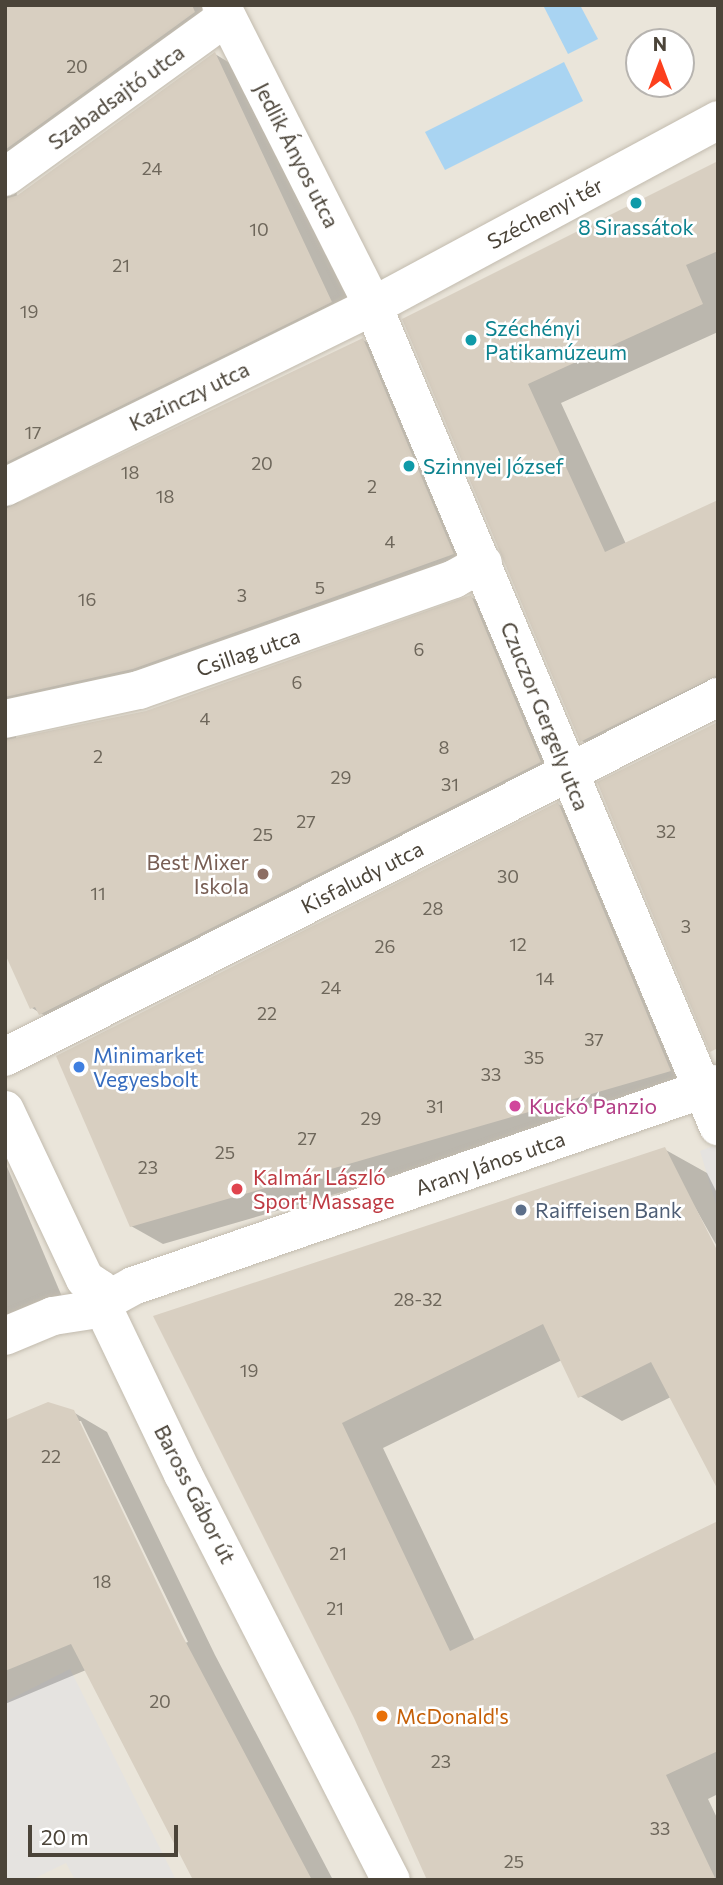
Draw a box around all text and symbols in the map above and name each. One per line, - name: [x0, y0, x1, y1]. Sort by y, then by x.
- north arrow: [625, 28, 695, 98]
- text: N: [653, 32, 667, 55]
- street label: Szabadsajtó utca: [43, 39, 189, 155]
- house number: 20: [66, 55, 88, 77]
- street label: Jedlik Ányos utca: [250, 78, 344, 232]
- house number: 24: [142, 157, 162, 179]
- street label: Széchenyi tér: [483, 172, 607, 254]
- marker: 8 Sirassátok: [628, 195, 644, 211]
- place label: 8 Sirassátok: [578, 214, 694, 240]
- house number: 10: [249, 218, 269, 240]
- house number: 21: [112, 254, 130, 276]
- house number: 19: [20, 300, 38, 322]
- place label: Széchényi Patikamúzeum: [485, 315, 627, 365]
- marker: Széchényi Patikamúzeum: [463, 332, 479, 348]
- street label: Kazinczy utca: [125, 356, 253, 436]
- house number: 17: [24, 421, 42, 443]
- house number: 20: [251, 452, 273, 474]
- place label: Szinnyei József: [423, 453, 564, 479]
- marker: Szinnyei József: [401, 458, 417, 474]
- house number: 18: [121, 461, 139, 483]
- house number: 2: [367, 475, 377, 497]
- house number: 18: [156, 485, 174, 507]
- house number: 4: [385, 530, 395, 552]
- house number: 5: [315, 576, 325, 598]
- house number: 3: [237, 584, 247, 606]
- house number: 16: [78, 588, 96, 610]
- street label: Czuczor Gergely utca: [496, 618, 594, 814]
- street label: Csillag utca: [193, 623, 303, 681]
- house number: 6: [414, 638, 424, 660]
- house number: 6: [292, 671, 302, 693]
- house number: 4: [200, 707, 210, 729]
- house number: 8: [439, 736, 449, 758]
- house number: 2: [93, 745, 103, 767]
- house number: 29: [331, 766, 351, 788]
- house number: 31: [441, 773, 459, 795]
- house number: 27: [296, 810, 316, 832]
- house number: 32: [656, 820, 676, 842]
- house number: 25: [253, 823, 273, 845]
- street label: Kisfaludy utca: [297, 835, 427, 919]
- place label: Best Mixer Iskola: [147, 849, 249, 899]
- house number: 30: [497, 865, 519, 887]
- marker: Best Mixer Iskola: [255, 866, 271, 882]
- house number: 11: [90, 882, 106, 904]
- house number: 28: [423, 897, 443, 919]
- house number: 3: [681, 915, 691, 937]
- house number: 12: [509, 933, 527, 955]
- house number: 26: [375, 935, 395, 957]
- house number: 14: [536, 967, 554, 989]
- house number: 24: [321, 976, 341, 998]
- house number: 22: [257, 1002, 277, 1024]
- house number: 37: [584, 1028, 604, 1050]
- place label: Minimarket Vegyesbolt: [93, 1042, 204, 1092]
- house number: 35: [524, 1046, 544, 1068]
- marker: Minimarket Vegyesbolt: [71, 1059, 87, 1075]
- house number: 33: [481, 1063, 501, 1085]
- place label: Kuckó Panzio: [529, 1093, 657, 1119]
- house number: 31: [426, 1095, 444, 1117]
- marker: Kuckó Panzio: [507, 1098, 523, 1114]
- house number: 29: [361, 1107, 381, 1129]
- street label: Arany János utca: [412, 1126, 568, 1200]
- house number: 27: [297, 1127, 317, 1149]
- house number: 25: [215, 1141, 235, 1163]
- house number: 23: [138, 1156, 158, 1178]
- place label: Kalmár László Sport Massage: [253, 1164, 395, 1214]
- marker: Kalmár László Sport Massage: [227, 1179, 247, 1199]
- place label: Raiffeisen Bank: [535, 1197, 682, 1223]
- marker: Raiffeisen Bank: [513, 1202, 529, 1218]
- house number: 28-32: [394, 1288, 442, 1310]
- house number: 19: [240, 1359, 258, 1381]
- street label: Baross Gábor út: [149, 1421, 241, 1567]
- house number: 22: [41, 1445, 61, 1467]
- house number: 21: [329, 1542, 347, 1564]
- house number: 18: [93, 1570, 111, 1592]
- house number: 21: [326, 1597, 344, 1619]
- house number: 20: [149, 1690, 171, 1712]
- place label: McDonald's: [396, 1703, 509, 1729]
- marker: McDonald's: [374, 1708, 390, 1724]
- house number: 23: [431, 1750, 451, 1772]
- scale bar: [32, 1812, 182, 1856]
- house number: 33: [650, 1817, 670, 1839]
- text: 20 m: [41, 1824, 89, 1849]
- house number: 25: [504, 1850, 524, 1872]

